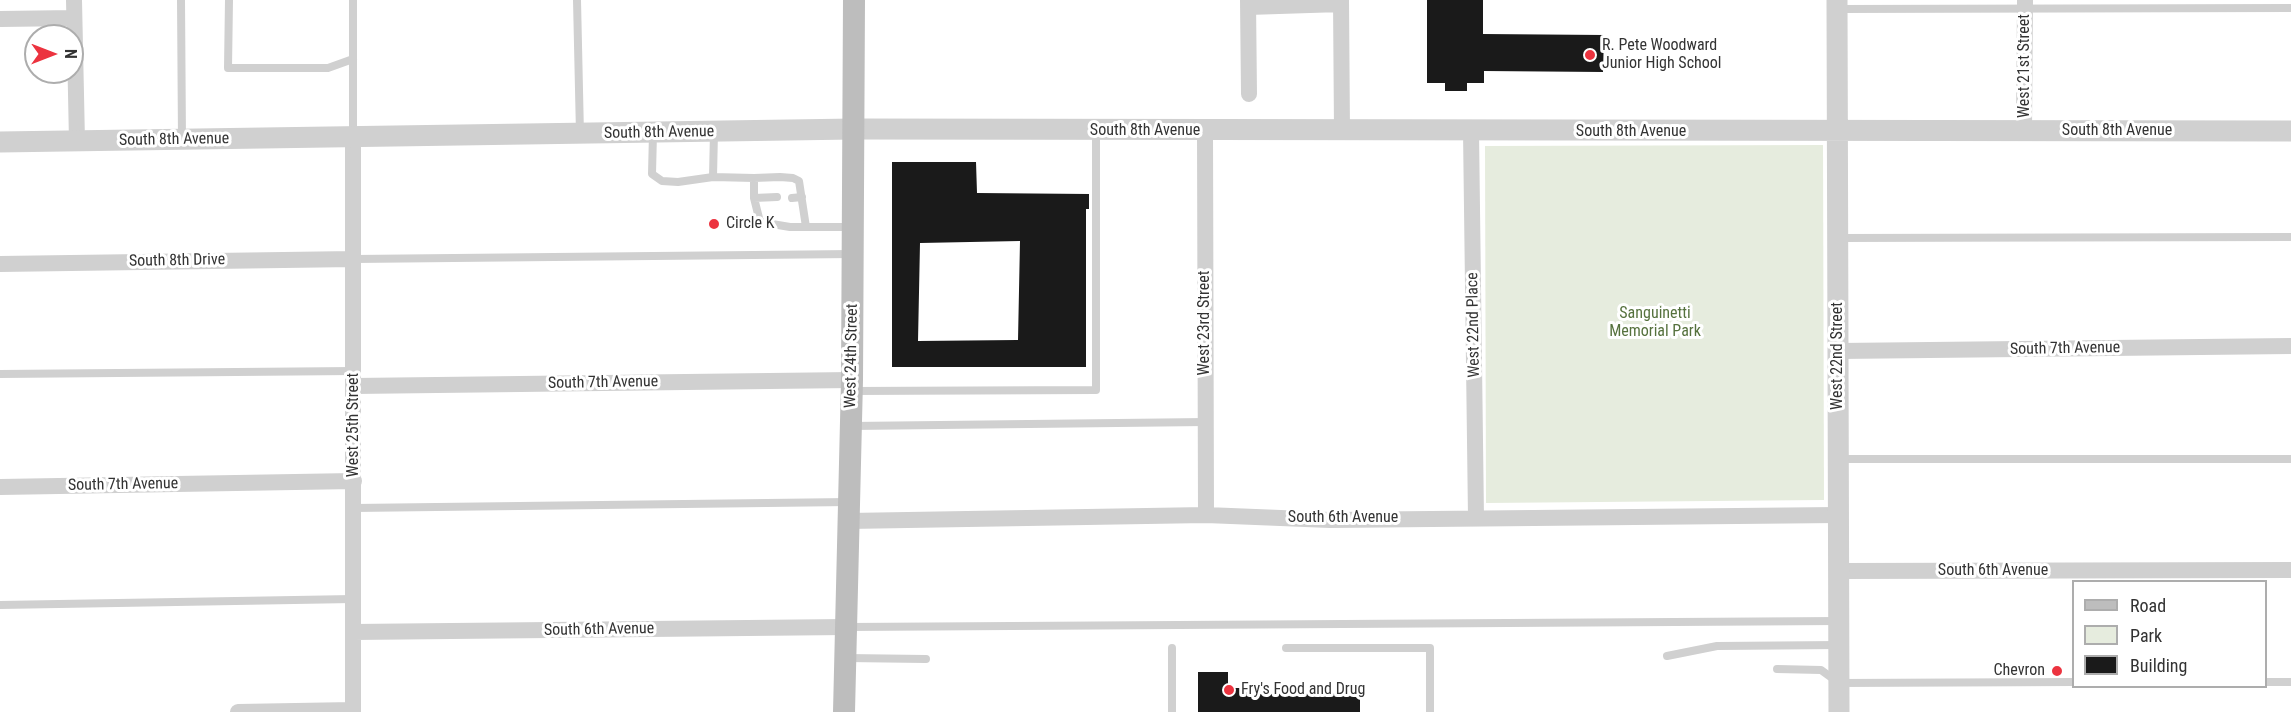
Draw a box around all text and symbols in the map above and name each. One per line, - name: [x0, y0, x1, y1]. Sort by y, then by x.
- street label: West 21st Street: [2015, 14, 2035, 118]
- north arrow: [24, 24, 84, 84]
- place label: R. Pete Woodward Junior High School: [1602, 36, 1722, 74]
- marker: R. Pete Woodward Junior High School: [1583, 48, 1597, 62]
- text: N: [61, 49, 80, 59]
- street label: South 8th Avenue: [1090, 121, 1200, 141]
- street label: South 8th Avenue: [2062, 121, 2172, 141]
- street label: South 8th Avenue: [604, 122, 714, 144]
- street label: South 8th Avenue: [1576, 122, 1686, 142]
- street label: South 8th Avenue: [119, 129, 229, 151]
- place label: Circle K: [726, 214, 774, 234]
- marker: Circle K: [707, 217, 721, 231]
- street label: South 8th Drive: [129, 251, 225, 271]
- street label: West 23rd Street: [1195, 271, 1215, 375]
- street label: West 22nd Place: [1463, 272, 1485, 378]
- street label: West 22nd Street: [1828, 302, 1848, 410]
- street label: West 24th Street: [841, 304, 863, 408]
- park label: Sanguinetti Memorial Park: [1609, 304, 1701, 342]
- street label: South 7th Avenue: [2010, 338, 2120, 360]
- street label: South 7th Avenue: [548, 372, 658, 394]
- street label: West 25th Street: [344, 373, 364, 477]
- street label: South 7th Avenue: [68, 474, 178, 496]
- street label: South 6th Avenue: [1288, 508, 1398, 528]
- street label: South 6th Avenue: [1938, 561, 2048, 581]
- legend: [2072, 580, 2267, 688]
- text: Road: [2130, 595, 2166, 616]
- street label: South 6th Avenue: [544, 619, 654, 641]
- text: Park: [2130, 625, 2162, 646]
- text: Building: [2130, 655, 2187, 676]
- place label: Chevron: [1993, 661, 2045, 681]
- marker: Chevron: [2050, 664, 2064, 678]
- place label: Fry's Food and Drug: [1241, 680, 1365, 700]
- marker: Fry's Food and Drug: [1222, 683, 1236, 697]

